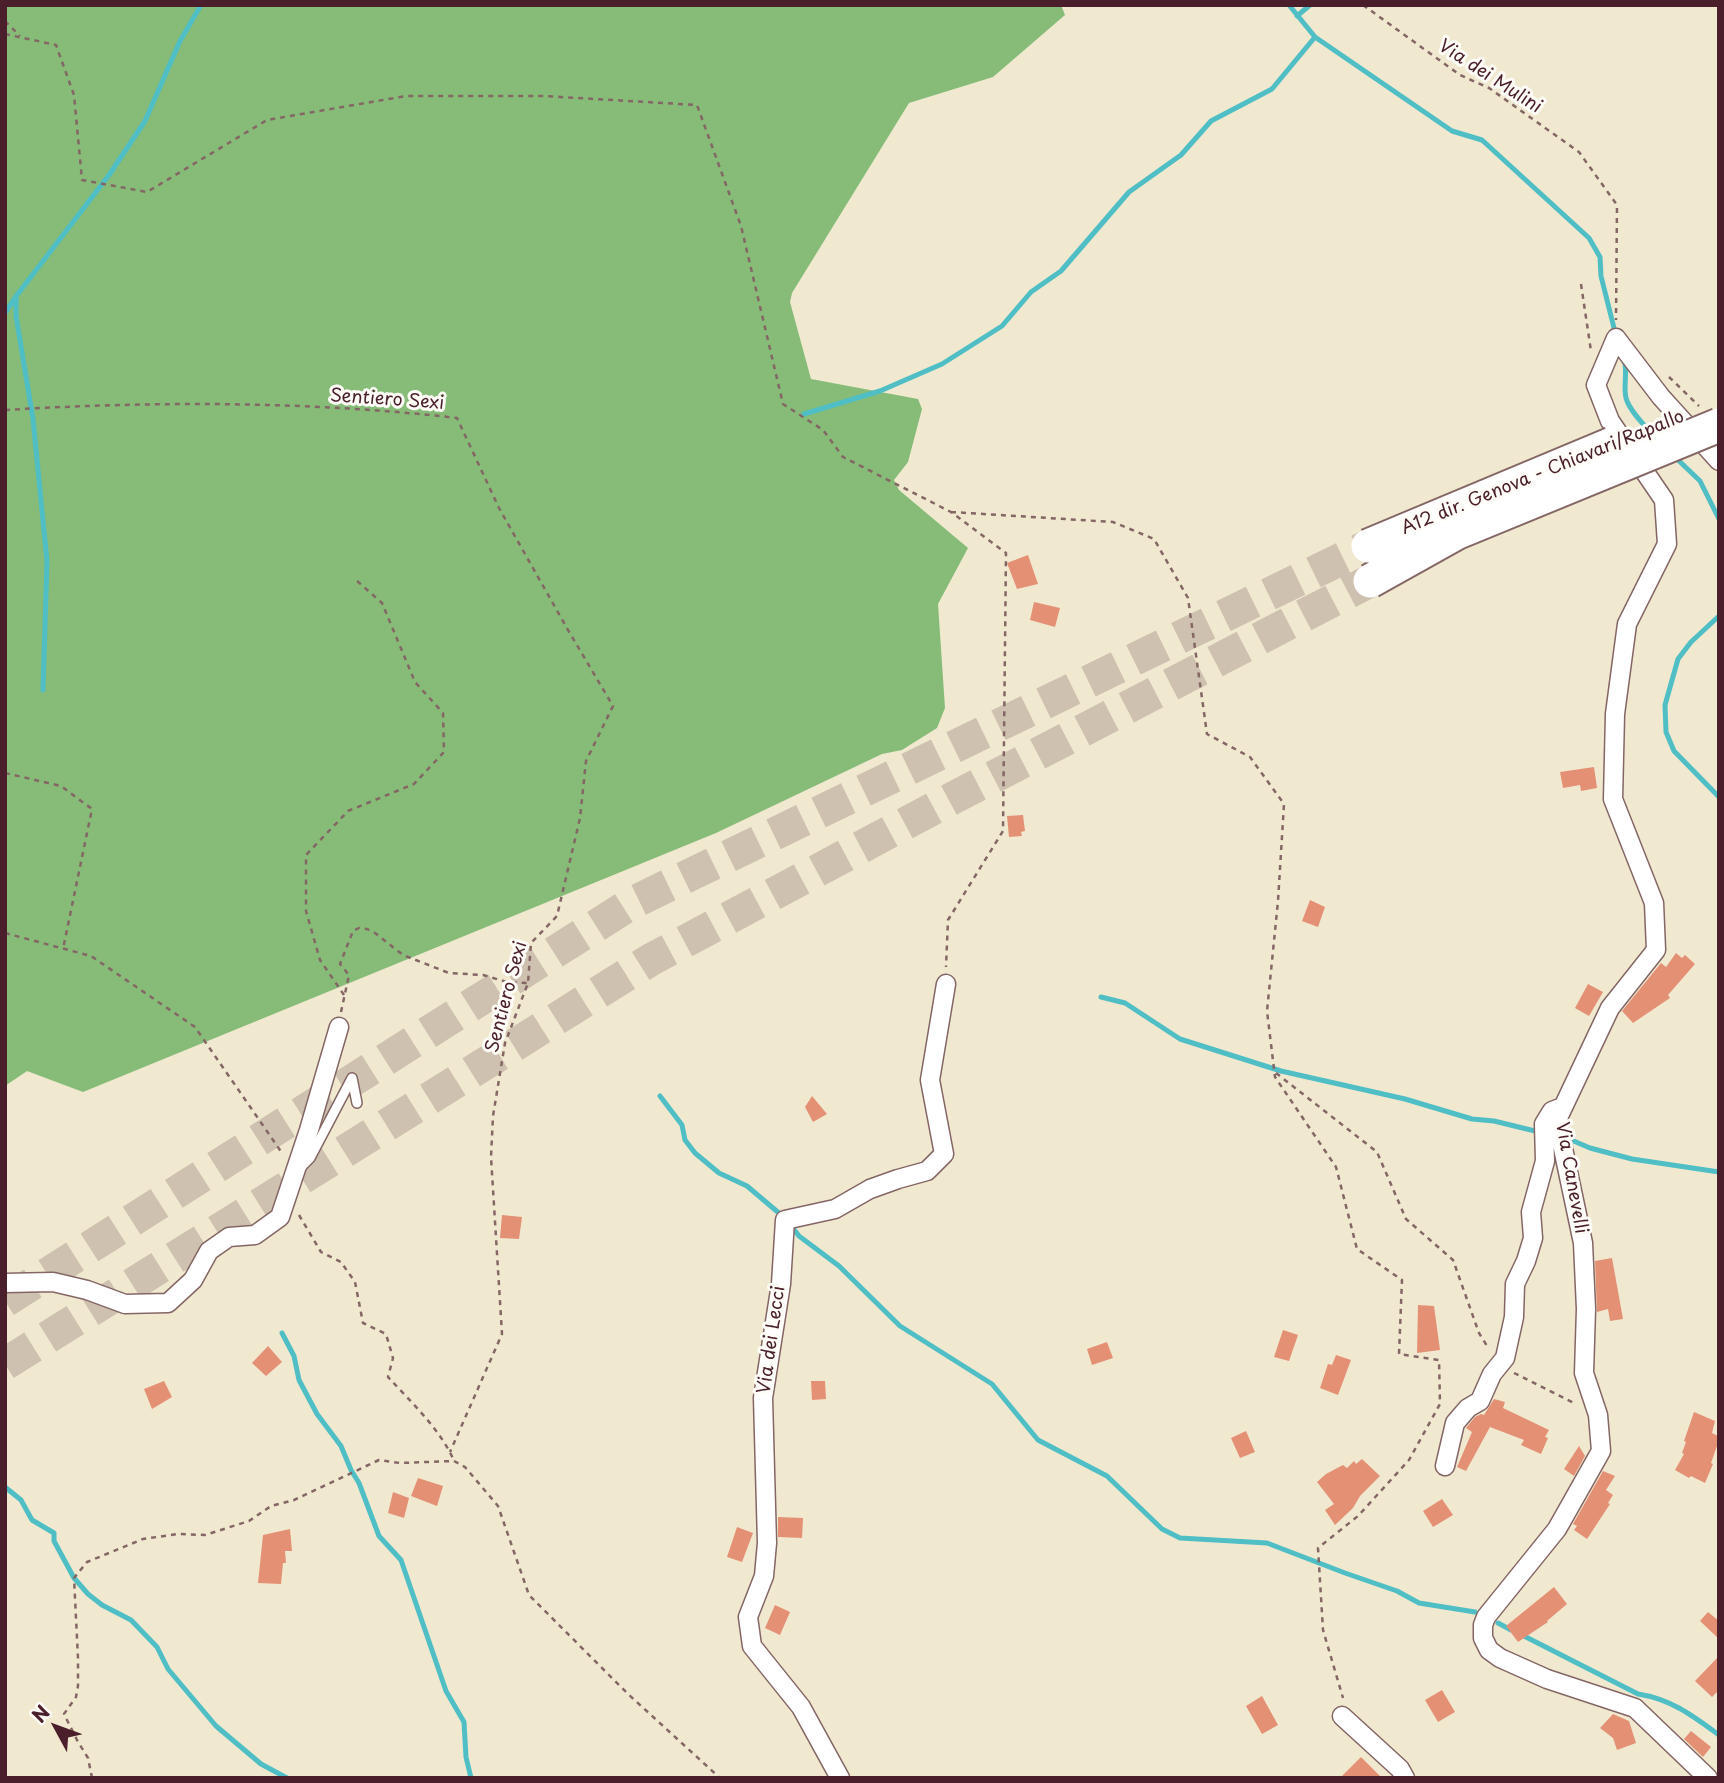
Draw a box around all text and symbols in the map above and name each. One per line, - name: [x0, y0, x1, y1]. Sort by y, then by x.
- street label: Via dei Mulini: [1434, 36, 1546, 118]
- street label: Sentiero Sexi: [329, 385, 445, 415]
- street label: A12 dir. Genova - Chiavari/Rapallo: [1398, 406, 1688, 540]
- street label: Sentiero Sexi: [482, 939, 532, 1055]
- street label: Via Canevelli: [1551, 1121, 1591, 1235]
- street label: Via dei Lecci: [754, 1285, 790, 1395]
- north arrow: [21, 1692, 91, 1762]
- text: N: [25, 1698, 56, 1728]

